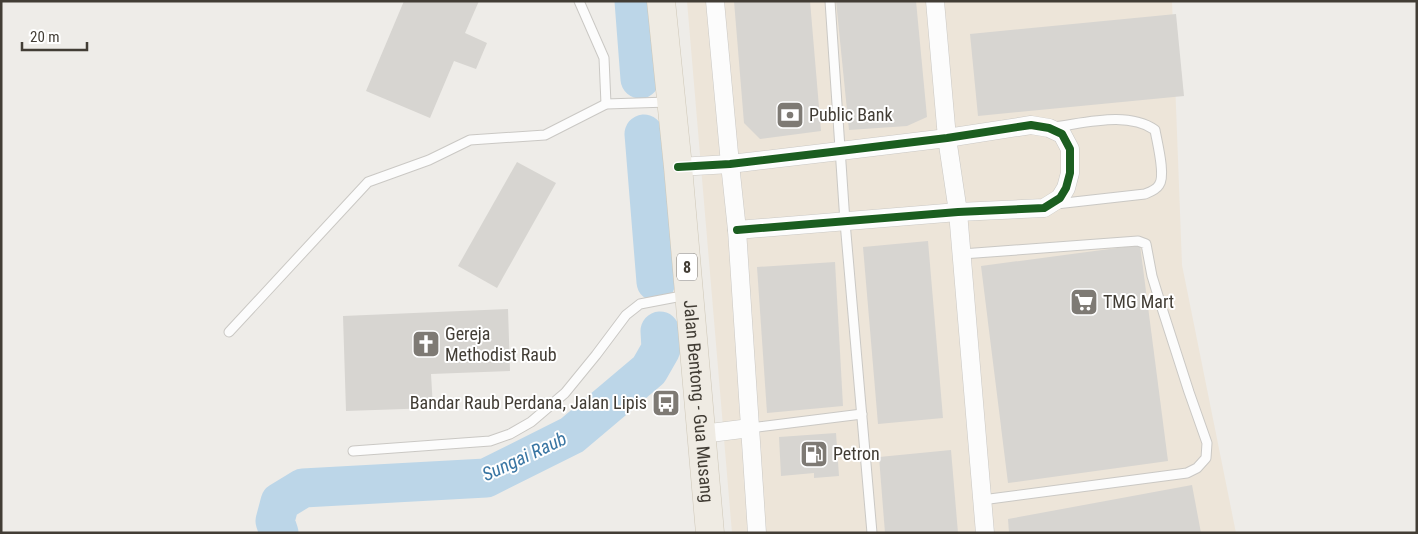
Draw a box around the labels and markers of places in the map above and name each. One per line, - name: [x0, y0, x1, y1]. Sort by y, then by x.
- bank icon: Public Bank: [775, 100, 805, 130]
- place label: Public Bank: [809, 104, 893, 125]
- supermarket icon: TMG Mart: [1069, 287, 1099, 317]
- place label: TMG Mart: [1103, 291, 1174, 312]
- place label: Gereja Methodist Raub: [445, 323, 557, 365]
- church icon: Gereja Methodist Raub: [411, 329, 441, 359]
- bus stop icon: Bandar Raub Perdana, Jalan Lipis: [651, 388, 681, 418]
- place label: Bandar Raub Perdana, Jalan Lipis: [410, 392, 647, 413]
- fuel station icon: Petron: [799, 439, 829, 469]
- place label: Petron: [833, 443, 880, 464]

